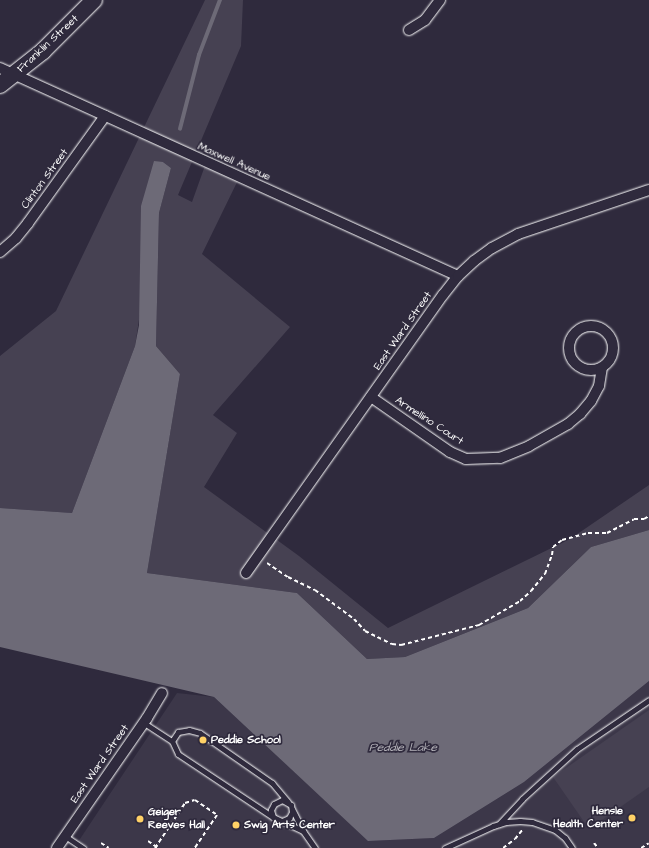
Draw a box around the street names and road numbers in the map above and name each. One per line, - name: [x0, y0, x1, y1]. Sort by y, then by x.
- street label: Franklin Street: [15, 12, 81, 76]
- street label: Maxwell Avenue: [196, 140, 272, 184]
- street label: Clinton Street: [19, 146, 71, 212]
- street label: East Ward Street: [371, 289, 435, 373]
- street label: Armellino Court: [392, 394, 466, 448]
- street label: East Ward Street: [68, 722, 132, 806]

